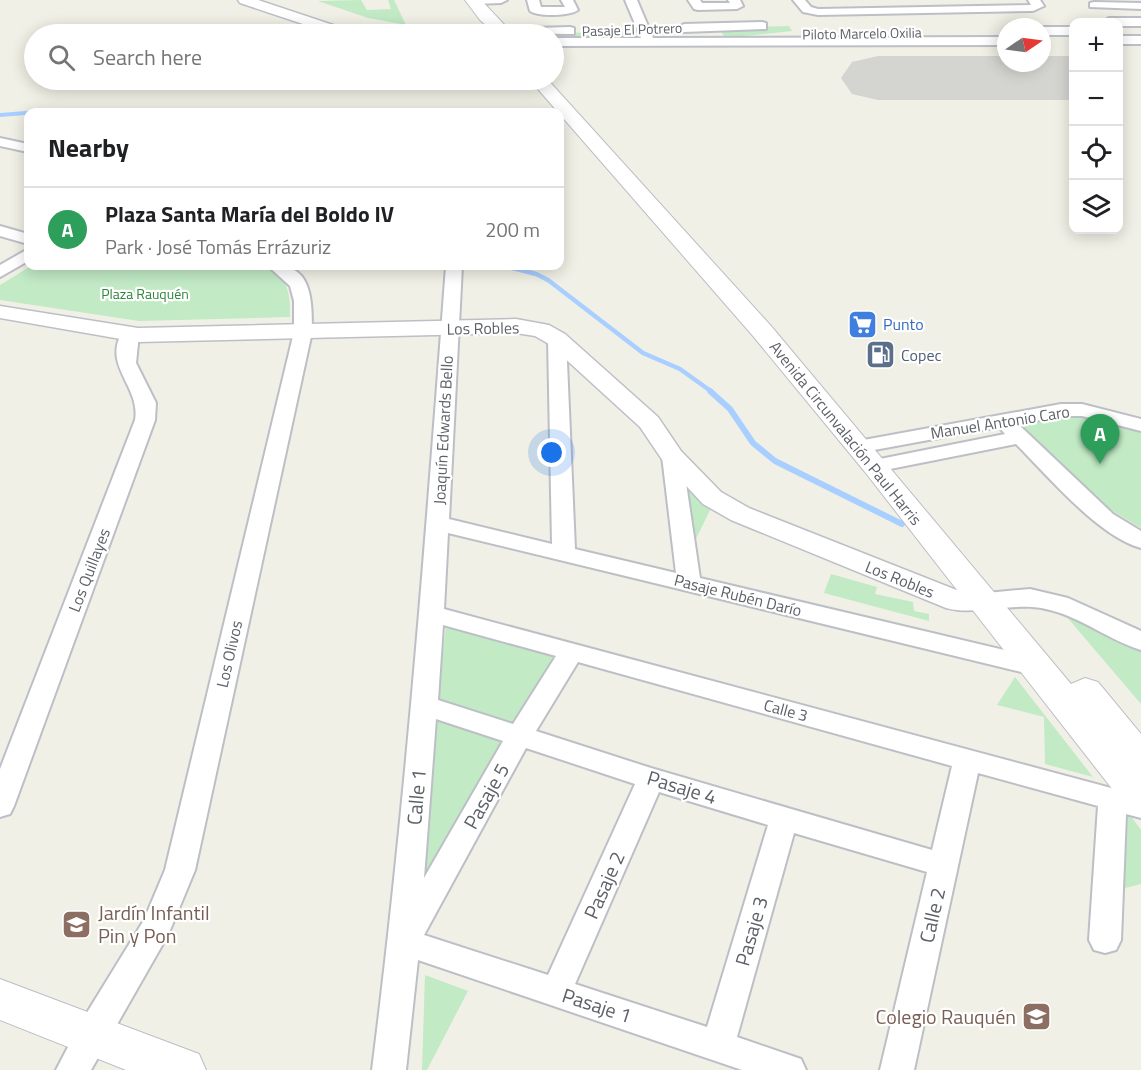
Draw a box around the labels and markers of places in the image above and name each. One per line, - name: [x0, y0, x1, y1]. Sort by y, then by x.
- supermarket icon: Punto: [846, 308, 878, 340]
- place label: Punto: [883, 312, 924, 336]
- fuel station icon: Copec: [864, 339, 896, 371]
- place label: Copec: [901, 343, 942, 367]
- pin: A: [1080, 414, 1120, 464]
- place label: Jardín Infantil Pin y Pon: [98, 897, 210, 951]
- school or university icon: Jardín Infantil Pin y Pon: [61, 908, 93, 940]
- school or university icon: Colegio Rauquén: [1021, 1000, 1053, 1032]
- place label: Colegio Rauquén: [875, 1001, 1016, 1032]

